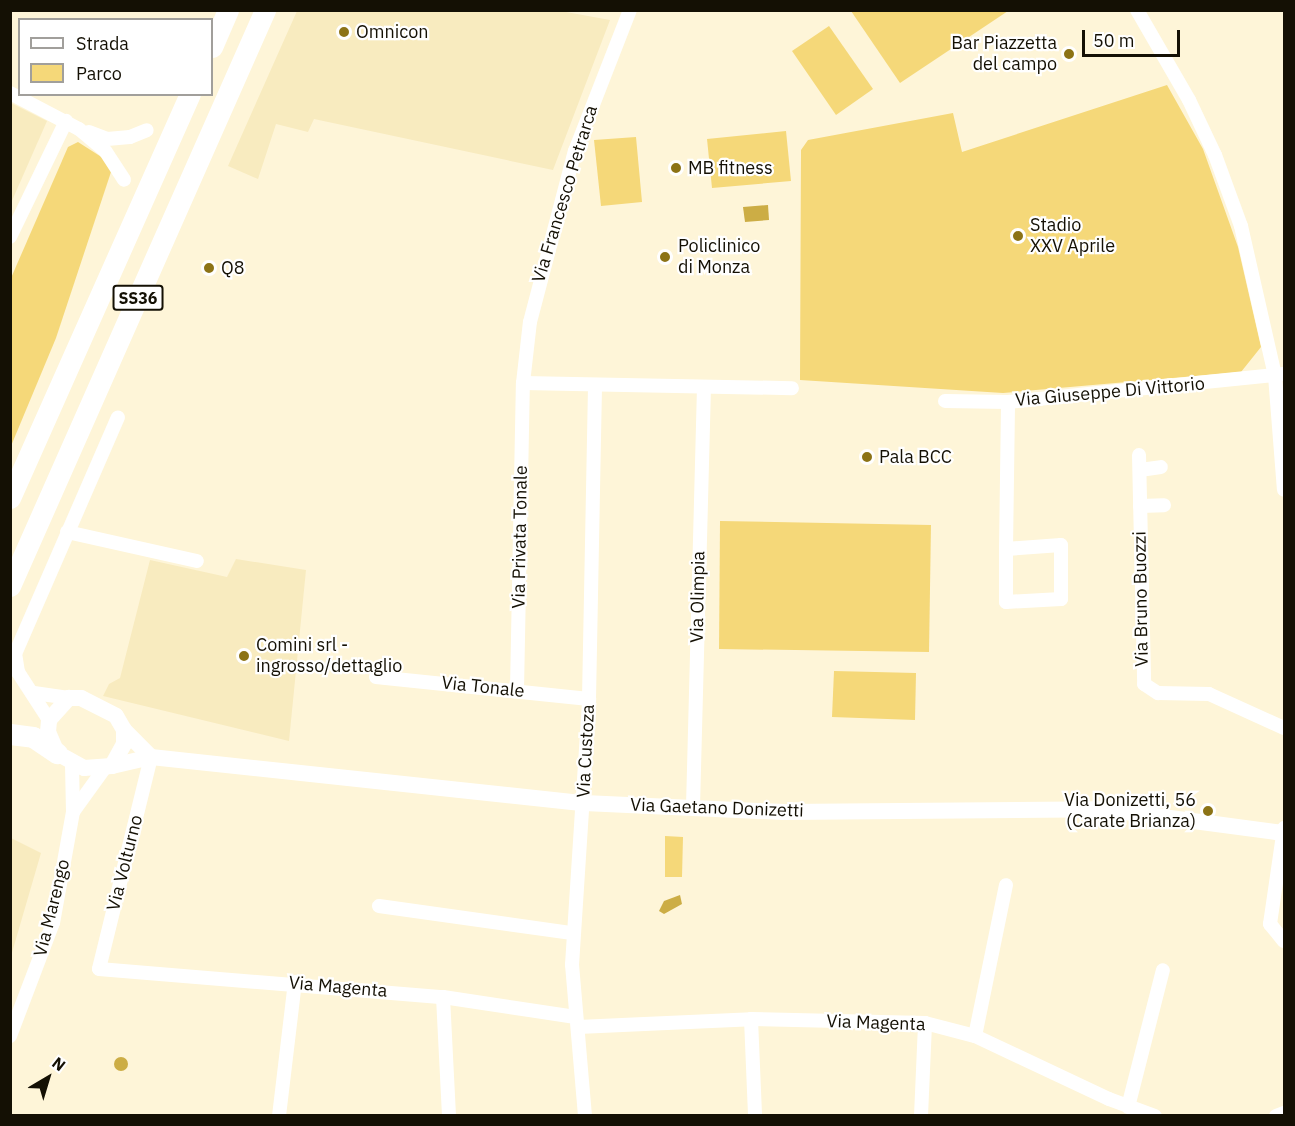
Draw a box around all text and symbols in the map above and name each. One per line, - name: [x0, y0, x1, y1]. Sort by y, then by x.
- legend: [18, 18, 213, 96]
- scale bar: [1085, 18, 1182, 56]
- place label: Omnicon: [356, 21, 428, 43]
- marker: Omnicon: [337, 25, 351, 39]
- text: 50 m: [1093, 29, 1135, 52]
- text: Strada: [76, 32, 129, 55]
- place label: Bar Piazzetta del campo: [951, 33, 1057, 76]
- marker: Bar Piazzetta del campo: [1062, 47, 1076, 61]
- text: Parco: [76, 62, 122, 85]
- street label: Via Francesco Petrarca: [528, 103, 602, 285]
- place label: MB fitness: [688, 157, 773, 179]
- marker: MB fitness: [669, 161, 683, 175]
- place label: Stadio XXV Aprile: [1030, 215, 1115, 258]
- marker: Stadio XXV Aprile: [1011, 229, 1025, 243]
- place label: Policlinico di Monza: [678, 236, 760, 278]
- marker: Policlinico di Monza: [656, 248, 674, 266]
- place label: Q8: [221, 257, 245, 279]
- marker: Q8: [202, 261, 216, 275]
- road number: SS36: [112, 285, 164, 311]
- street label: Via Giuseppe Di Vittorio: [1014, 373, 1206, 411]
- place label: Pala BCC: [879, 446, 952, 468]
- marker: Pala BCC: [860, 450, 874, 464]
- street label: Via Privata Tonale: [508, 465, 532, 609]
- street label: Via Bruno Buozzi: [1129, 531, 1153, 667]
- street label: Via Olimpia: [686, 551, 710, 643]
- place label: Comini srl - ingrosso/dettaglio: [256, 635, 402, 678]
- marker: Comini srl - ingrosso/dettaglio: [237, 649, 251, 663]
- street label: Via Tonale: [441, 672, 525, 702]
- street label: Via Custoza: [573, 704, 599, 798]
- place label: Via Donizetti, 56 (Carate Brianza): [1064, 790, 1196, 832]
- street label: Via Gaetano Donizetti: [630, 794, 804, 822]
- marker: Via Donizetti, 56 (Carate Brianza): [1201, 804, 1215, 818]
- street label: Via Volturno: [103, 813, 147, 913]
- street label: Via Marengo: [29, 857, 75, 959]
- street label: Via Magenta: [288, 972, 388, 1002]
- street label: Via Magenta: [826, 1010, 926, 1036]
- north arrow: [18, 1048, 78, 1108]
- text: N: [48, 1052, 70, 1075]

